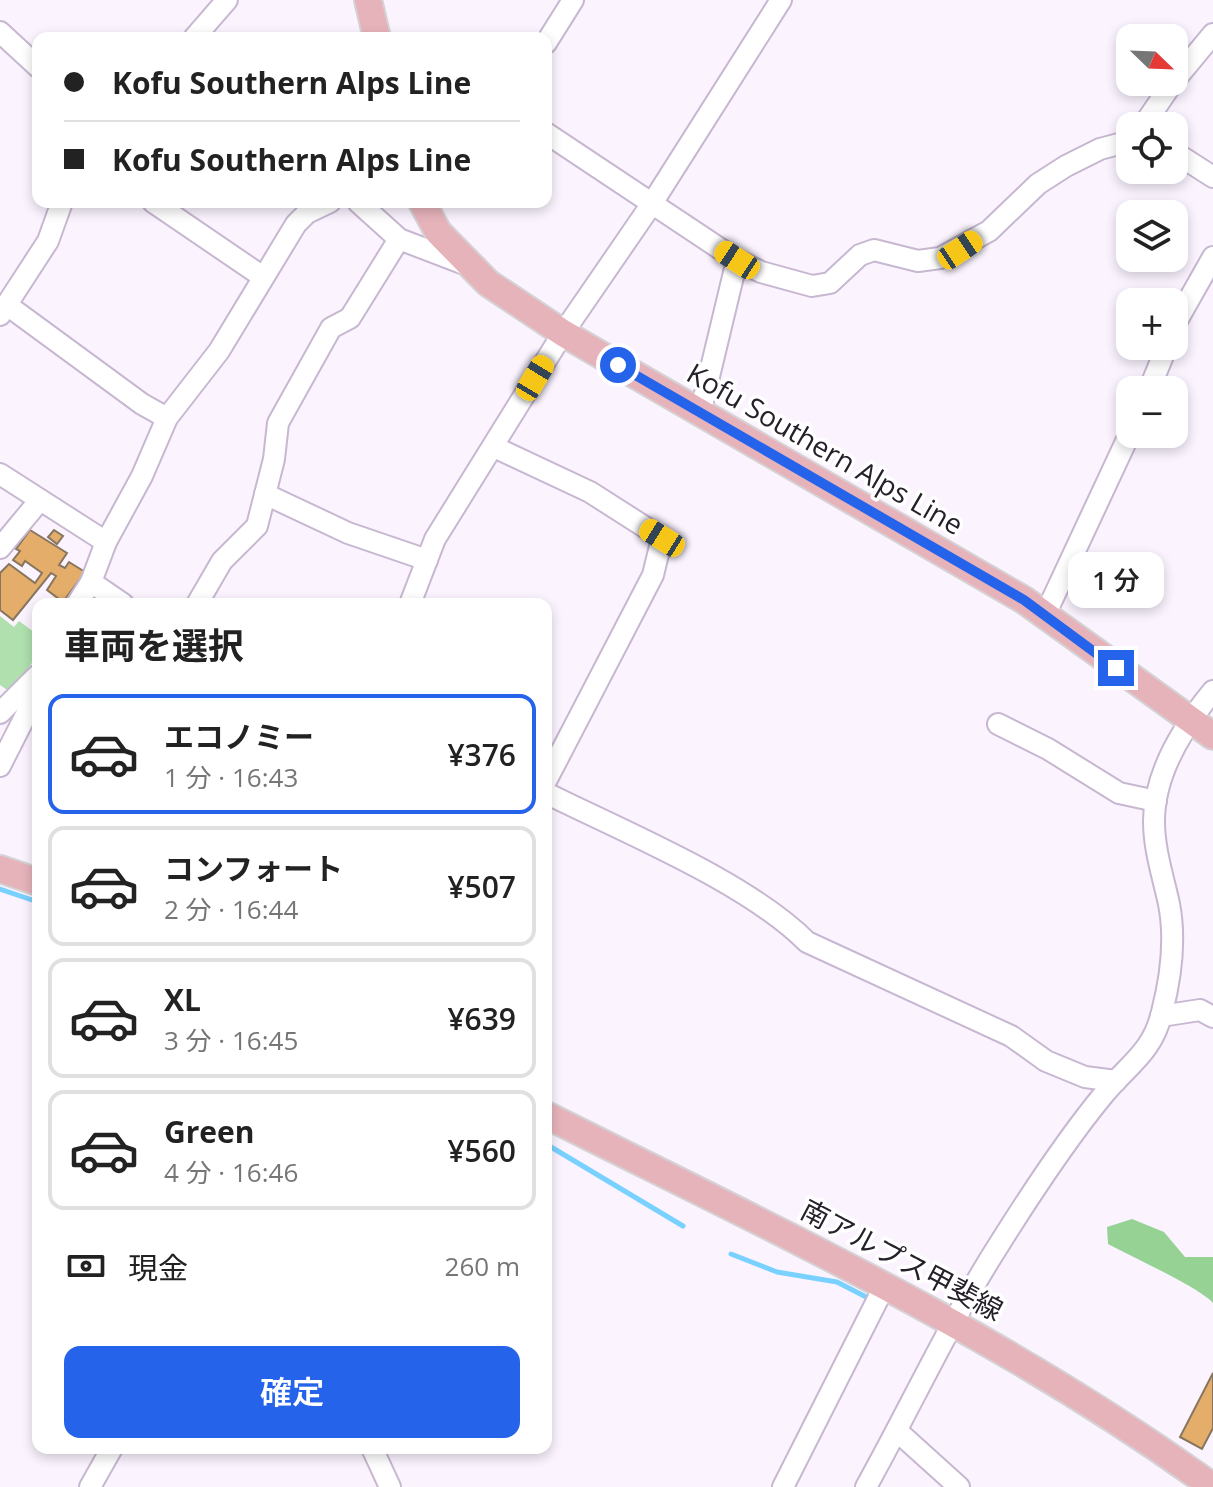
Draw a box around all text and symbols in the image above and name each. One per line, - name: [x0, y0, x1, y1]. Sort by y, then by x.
- north arrow: [1116, 24, 1188, 96]
- map controls: [1116, 24, 1188, 448]
- text: Kofu Southern Alps Line: [112, 62, 471, 103]
- button: locate: [1116, 112, 1188, 184]
- text: Kofu Southern Alps Line: [112, 139, 471, 180]
- button: layers: [1116, 200, 1188, 272]
- car: [933, 227, 987, 273]
- car: [710, 237, 764, 283]
- button: +: [1116, 288, 1188, 360]
- route start: [600, 347, 636, 383]
- car: [512, 351, 558, 405]
- street label: Kofu Southern Alps Line: [680, 353, 971, 543]
- button: −: [1116, 376, 1188, 448]
- car: [635, 515, 689, 561]
- callout: 1 分: [1068, 552, 1164, 608]
- text: 1 分: [1092, 562, 1140, 598]
- text: 車両を選択: [64, 621, 244, 670]
- route end: [1098, 650, 1134, 686]
- text: エコノミー: [164, 716, 314, 757]
- icon: car: [68, 718, 140, 790]
- text: ¥376: [447, 734, 516, 775]
- text: 1 分 · 16:43: [164, 759, 298, 795]
- text: コンフォート: [164, 848, 343, 889]
- icon: car: [68, 850, 140, 922]
- text: ¥507: [447, 866, 516, 907]
- text: 2 分 · 16:44: [164, 891, 298, 927]
- text: XL: [164, 979, 201, 1020]
- icon: car: [68, 982, 140, 1054]
- text: ¥639: [447, 998, 516, 1039]
- text: 3 分 · 16:45: [164, 1022, 298, 1058]
- text: Green: [164, 1111, 255, 1152]
- icon: car: [68, 1114, 140, 1186]
- text: ¥560: [447, 1130, 516, 1171]
- text: 4 分 · 16:46: [164, 1154, 298, 1190]
- street label: 南アルプス甲斐線: [795, 1190, 1010, 1328]
- icon: cash: [64, 1244, 108, 1288]
- text: 現金: [128, 1247, 188, 1288]
- text: 260 m: [445, 1248, 520, 1284]
- button: 確定: [64, 1346, 520, 1438]

